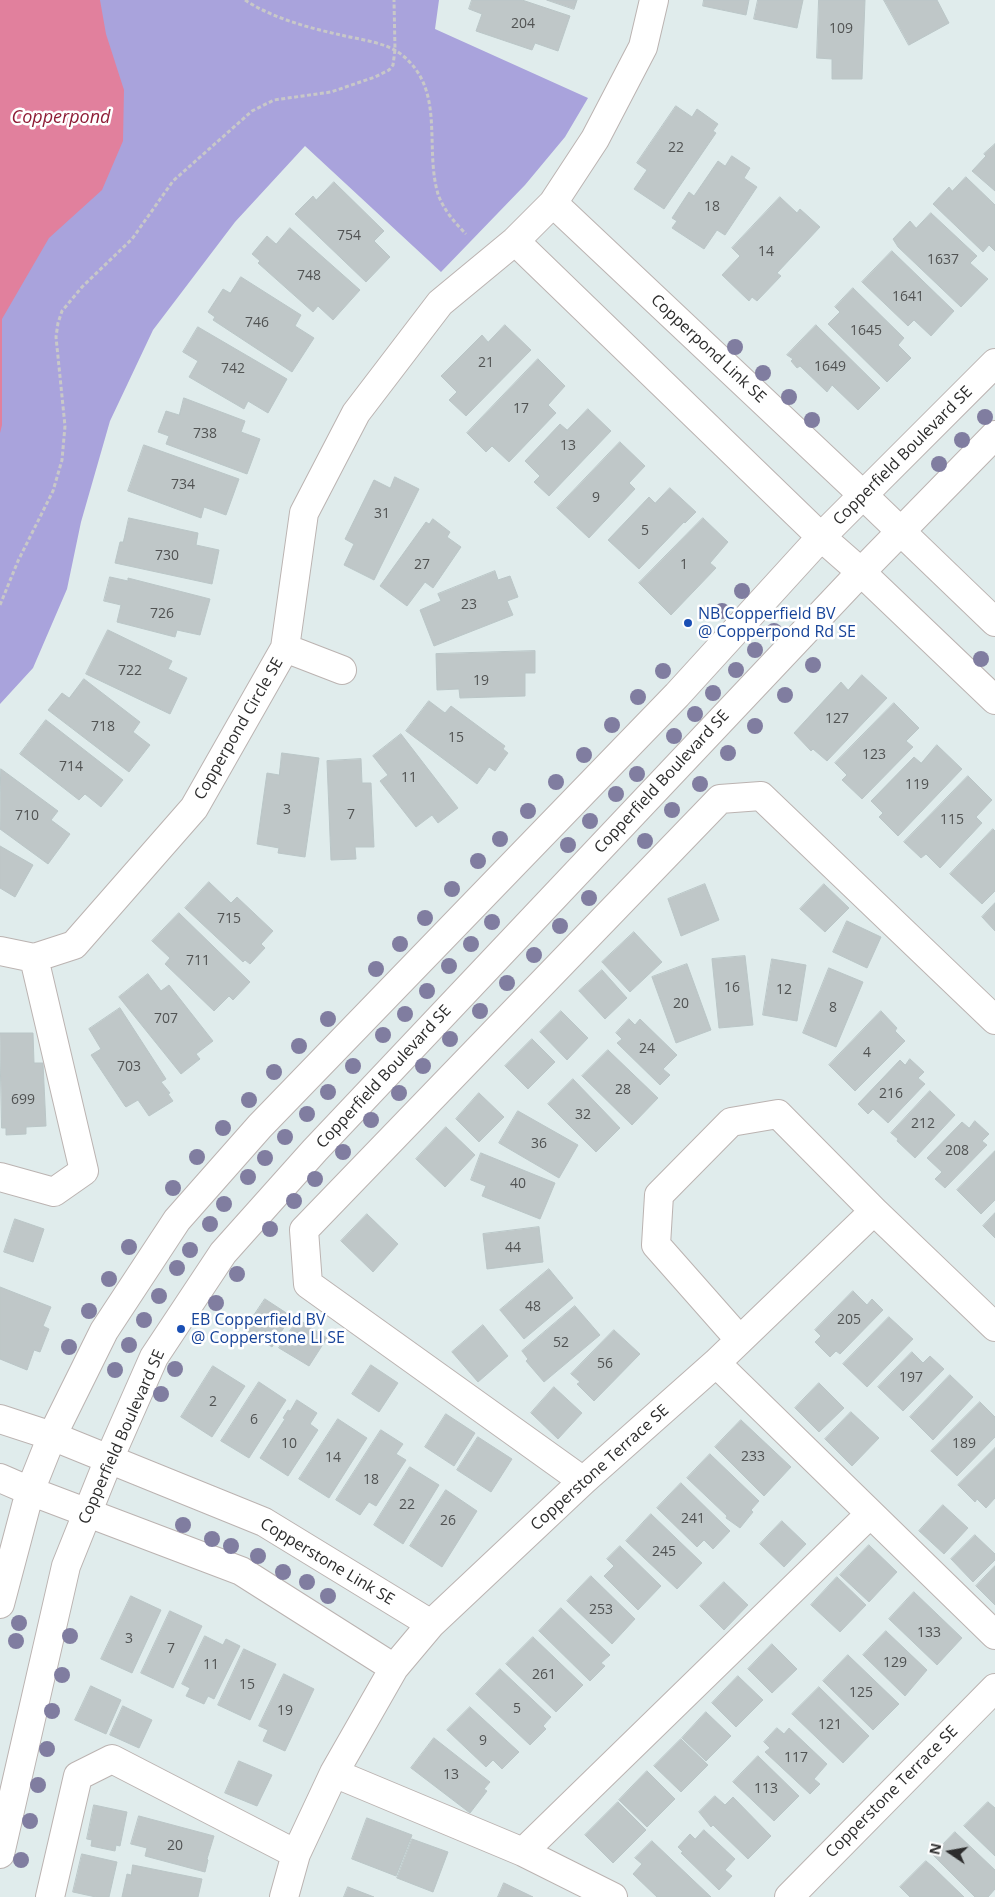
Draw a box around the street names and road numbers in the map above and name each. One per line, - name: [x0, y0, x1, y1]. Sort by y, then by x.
- street label: Copperpond Link SE: [646, 291, 770, 407]
- street label: Copperfield Boulevard SE: [829, 382, 977, 530]
- street label: Copperpond Circle SE: [190, 654, 288, 804]
- street label: Copperfield Boulevard SE: [591, 706, 733, 858]
- street label: Copperfield Boulevard SE: [313, 1001, 455, 1153]
- street label: Copperfield Boulevard SE: [75, 1347, 169, 1527]
- street label: Copperstone Terrace SE: [527, 1401, 673, 1535]
- street label: Copperstone Link SE: [256, 1514, 398, 1610]
- street label: Copperstone Terrace SE: [822, 1722, 962, 1862]

